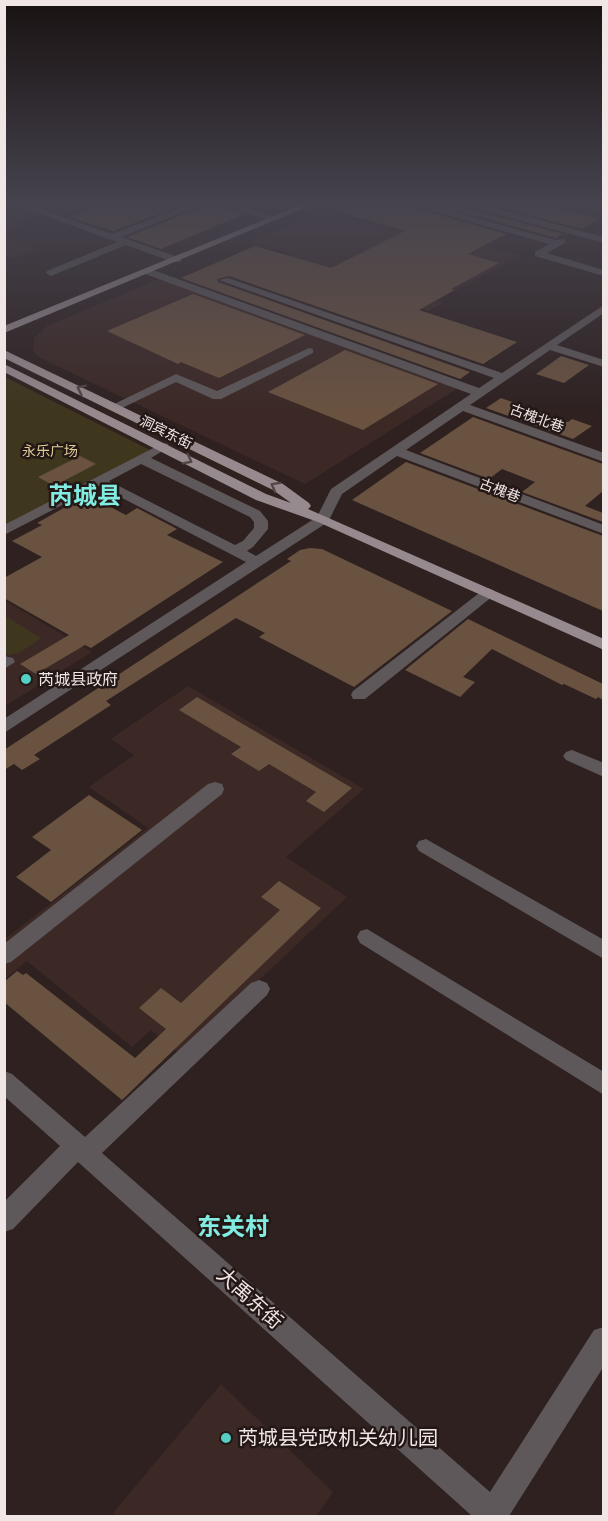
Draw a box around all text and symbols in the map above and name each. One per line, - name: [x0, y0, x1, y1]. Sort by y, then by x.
- one-way arrow: [77, 385, 88, 397]
- street label: 古槐北巷: [508, 400, 566, 436]
- street label: 洞宾东街: [137, 412, 195, 452]
- park label: 永乐广场: [22, 442, 78, 460]
- one-way arrow: [181, 453, 192, 464]
- street label: 古槐巷: [477, 474, 523, 506]
- district label: 芮城县: [49, 480, 121, 510]
- one-way arrow: [270, 482, 281, 493]
- place label: 芮城县政府: [38, 669, 118, 689]
- marker: 芮城县政府: [19, 672, 33, 686]
- district label: 东关村: [197, 1211, 269, 1241]
- street label: 大禹东街: [212, 1262, 288, 1334]
- place label: 芮城县党政机关幼儿园: [238, 1425, 438, 1450]
- marker: 芮城县党政机关幼儿园: [219, 1431, 233, 1445]

